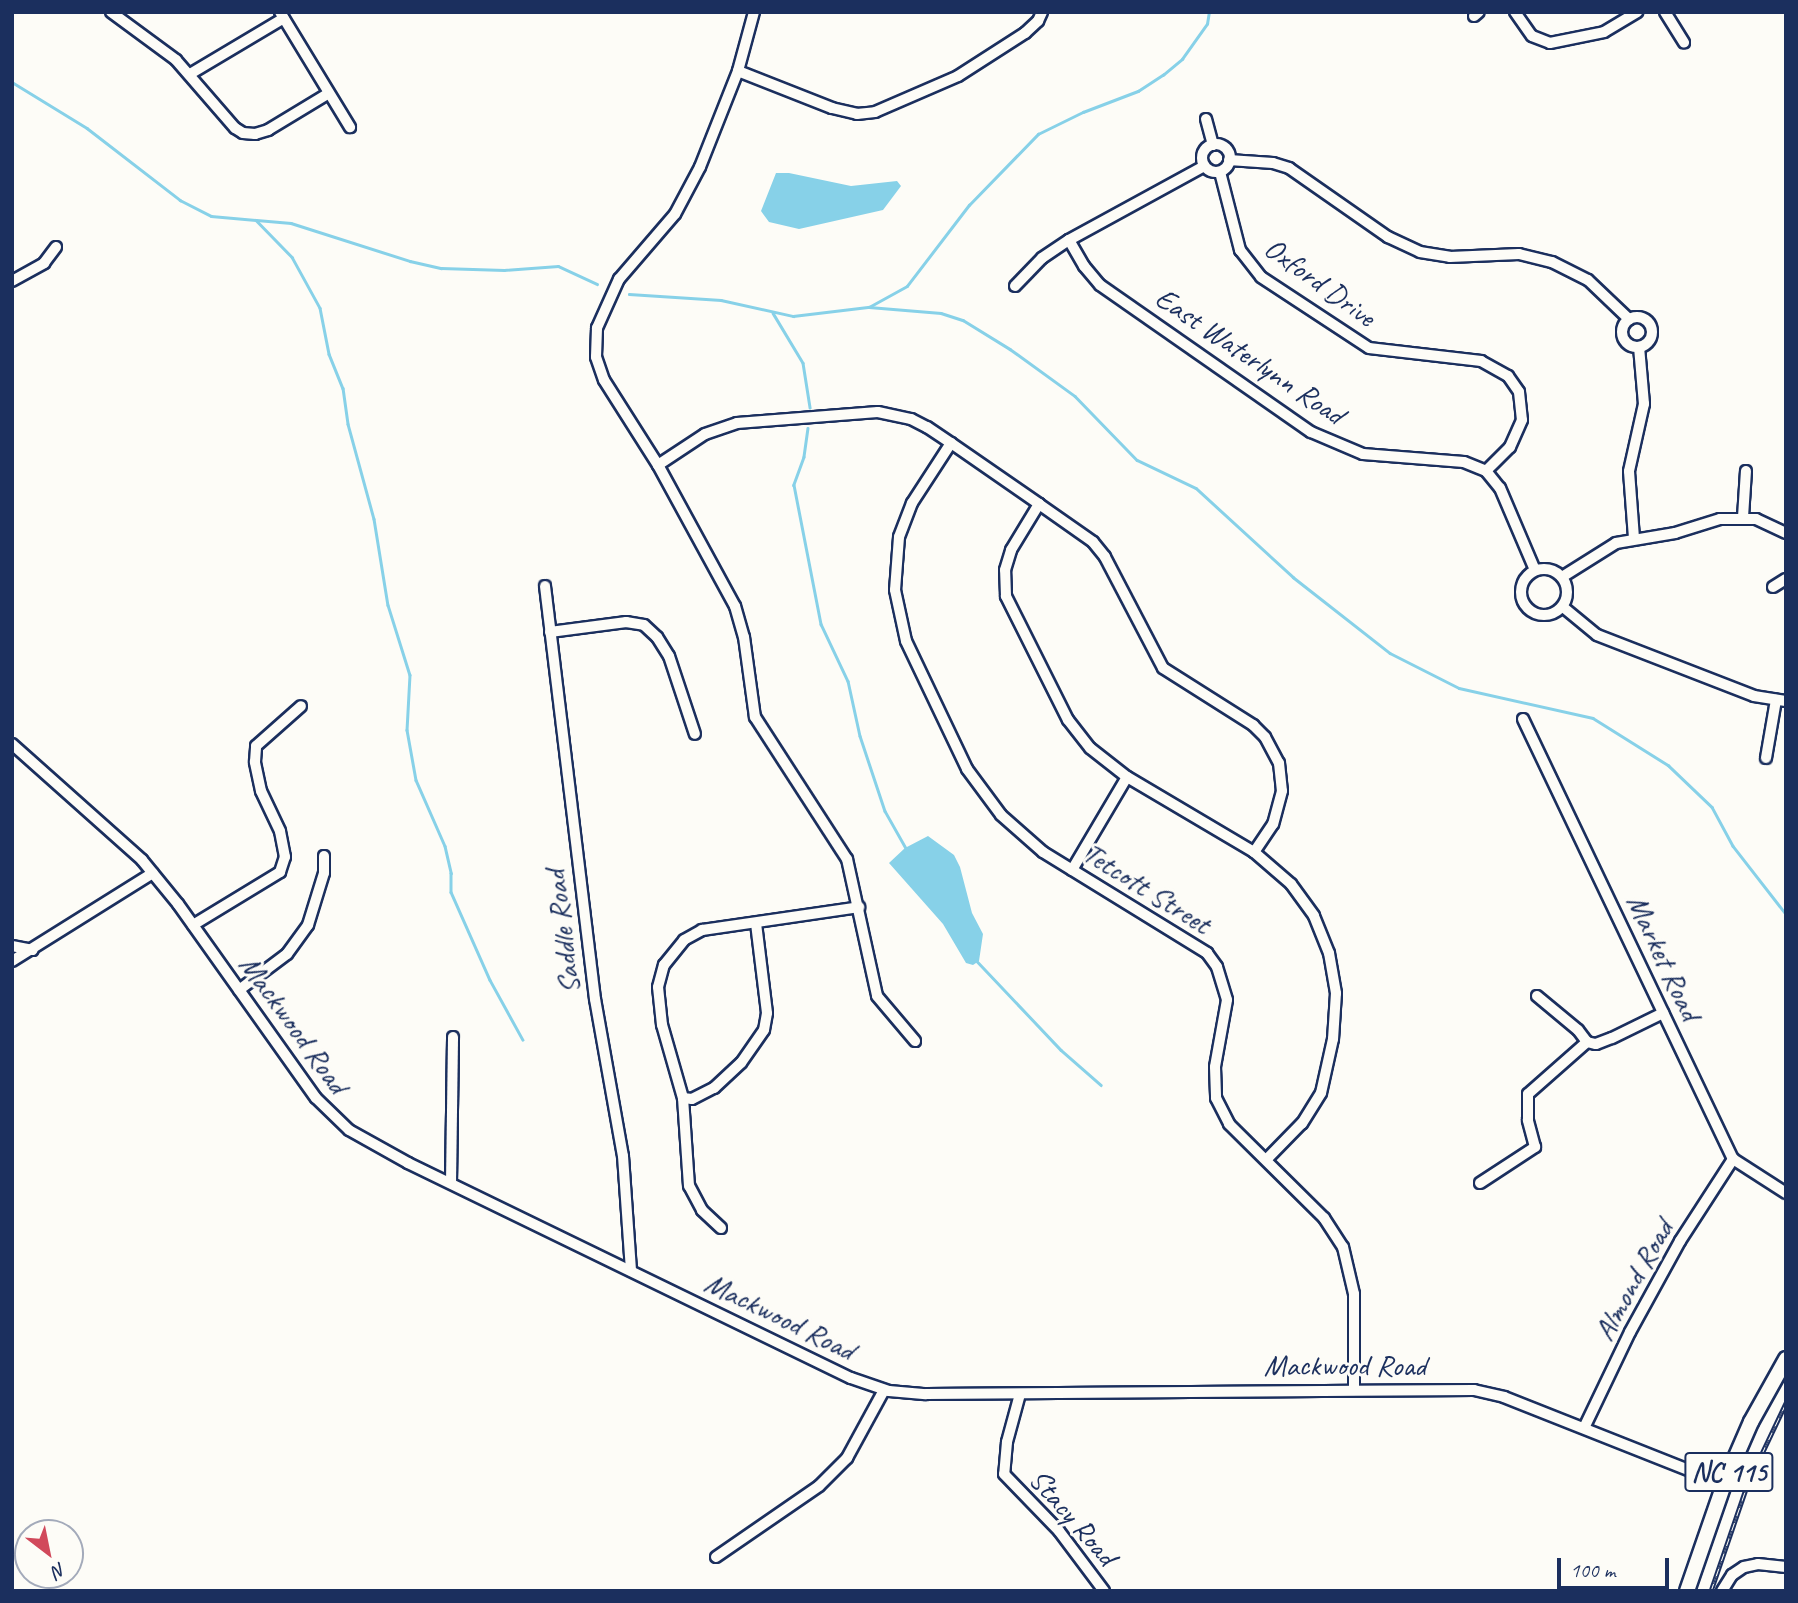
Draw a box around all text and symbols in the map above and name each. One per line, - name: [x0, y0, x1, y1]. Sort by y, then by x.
- street label: Oxford Drive: [1257, 229, 1383, 335]
- street label: East Waterlynn Road: [1148, 279, 1352, 433]
- street label: Tetcott Street: [1076, 835, 1218, 941]
- street label: Saddle Road: [537, 869, 587, 995]
- street label: Market Road: [1619, 889, 1709, 1025]
- street label: Mackwood Road: [232, 948, 356, 1100]
- street label: Almond Road: [1585, 1214, 1681, 1346]
- street label: Mackwood Road: [699, 1264, 861, 1368]
- street label: Mackwood Road: [1264, 1347, 1426, 1383]
- road number: NC 115: [1684, 1448, 1774, 1496]
- street label: Stacy Road: [1021, 1461, 1125, 1573]
- north arrow: [14, 1519, 84, 1589]
- scale bar: [1560, 1544, 1672, 1588]
- text: N: [48, 1557, 70, 1583]
- text: 100 m: [1570, 1557, 1615, 1583]

